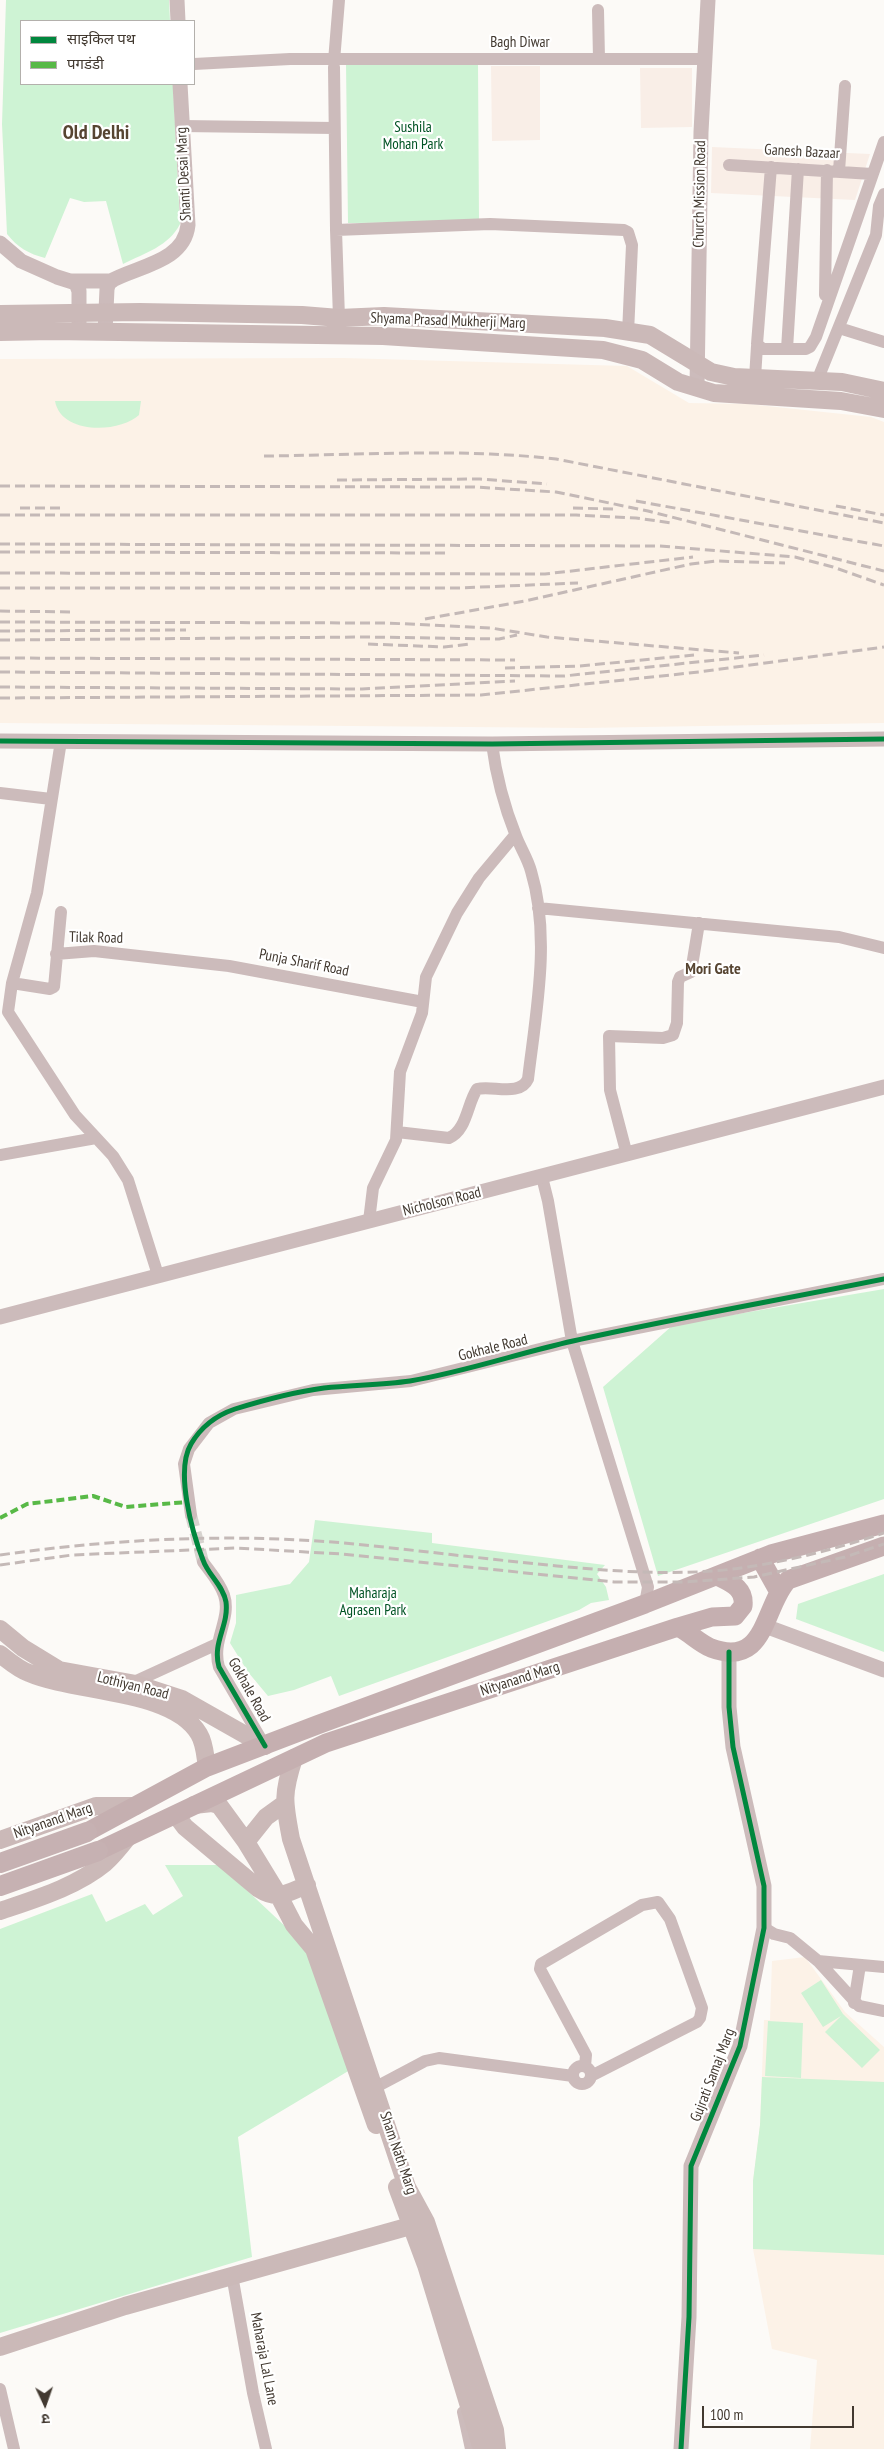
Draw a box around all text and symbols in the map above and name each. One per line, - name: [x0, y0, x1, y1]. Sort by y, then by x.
- legend: [20, 20, 195, 85]
- text: साइकिल पथ: [67, 29, 135, 48]
- street label: Bagh Diwar: [490, 34, 550, 52]
- text: पगडंडी: [67, 54, 104, 73]
- park label: Sushila Mohan Park: [383, 119, 443, 154]
- district label: Old Delhi: [63, 121, 129, 145]
- street label: Shanti Desai Marg: [173, 127, 195, 221]
- street label: Church Mission Road: [690, 140, 710, 248]
- street label: Ganesh Bazaar: [764, 141, 840, 163]
- street label: Shyama Prasad Mukherji Marg: [370, 309, 526, 333]
- street label: Tilak Road: [69, 929, 123, 947]
- street label: Punja Sharif Road: [258, 945, 350, 981]
- district label: Mori Gate: [685, 959, 741, 979]
- street label: Nicholson Road: [401, 1184, 483, 1220]
- street label: Gokhale Road: [457, 1331, 529, 1365]
- park label: Maharaja Agrasen Park: [340, 1585, 406, 1620]
- street label: Gokhale Road: [224, 1655, 274, 1725]
- street label: Nityanand Marg: [478, 1658, 562, 1700]
- street label: Lothiyan Road: [95, 1668, 171, 1704]
- street label: Nityanand Marg: [11, 1799, 95, 1843]
- street label: Gujrati Samaj Marg: [687, 2026, 739, 2124]
- street label: Sham Nath Marg: [375, 2109, 421, 2197]
- street label: Maharaja Lal Lane: [246, 2311, 282, 2407]
- north arrow: [20, 2379, 70, 2429]
- scale bar: [704, 2396, 856, 2428]
- text: 100 m: [710, 2405, 743, 2424]
- text: उ: [41, 2410, 50, 2428]

